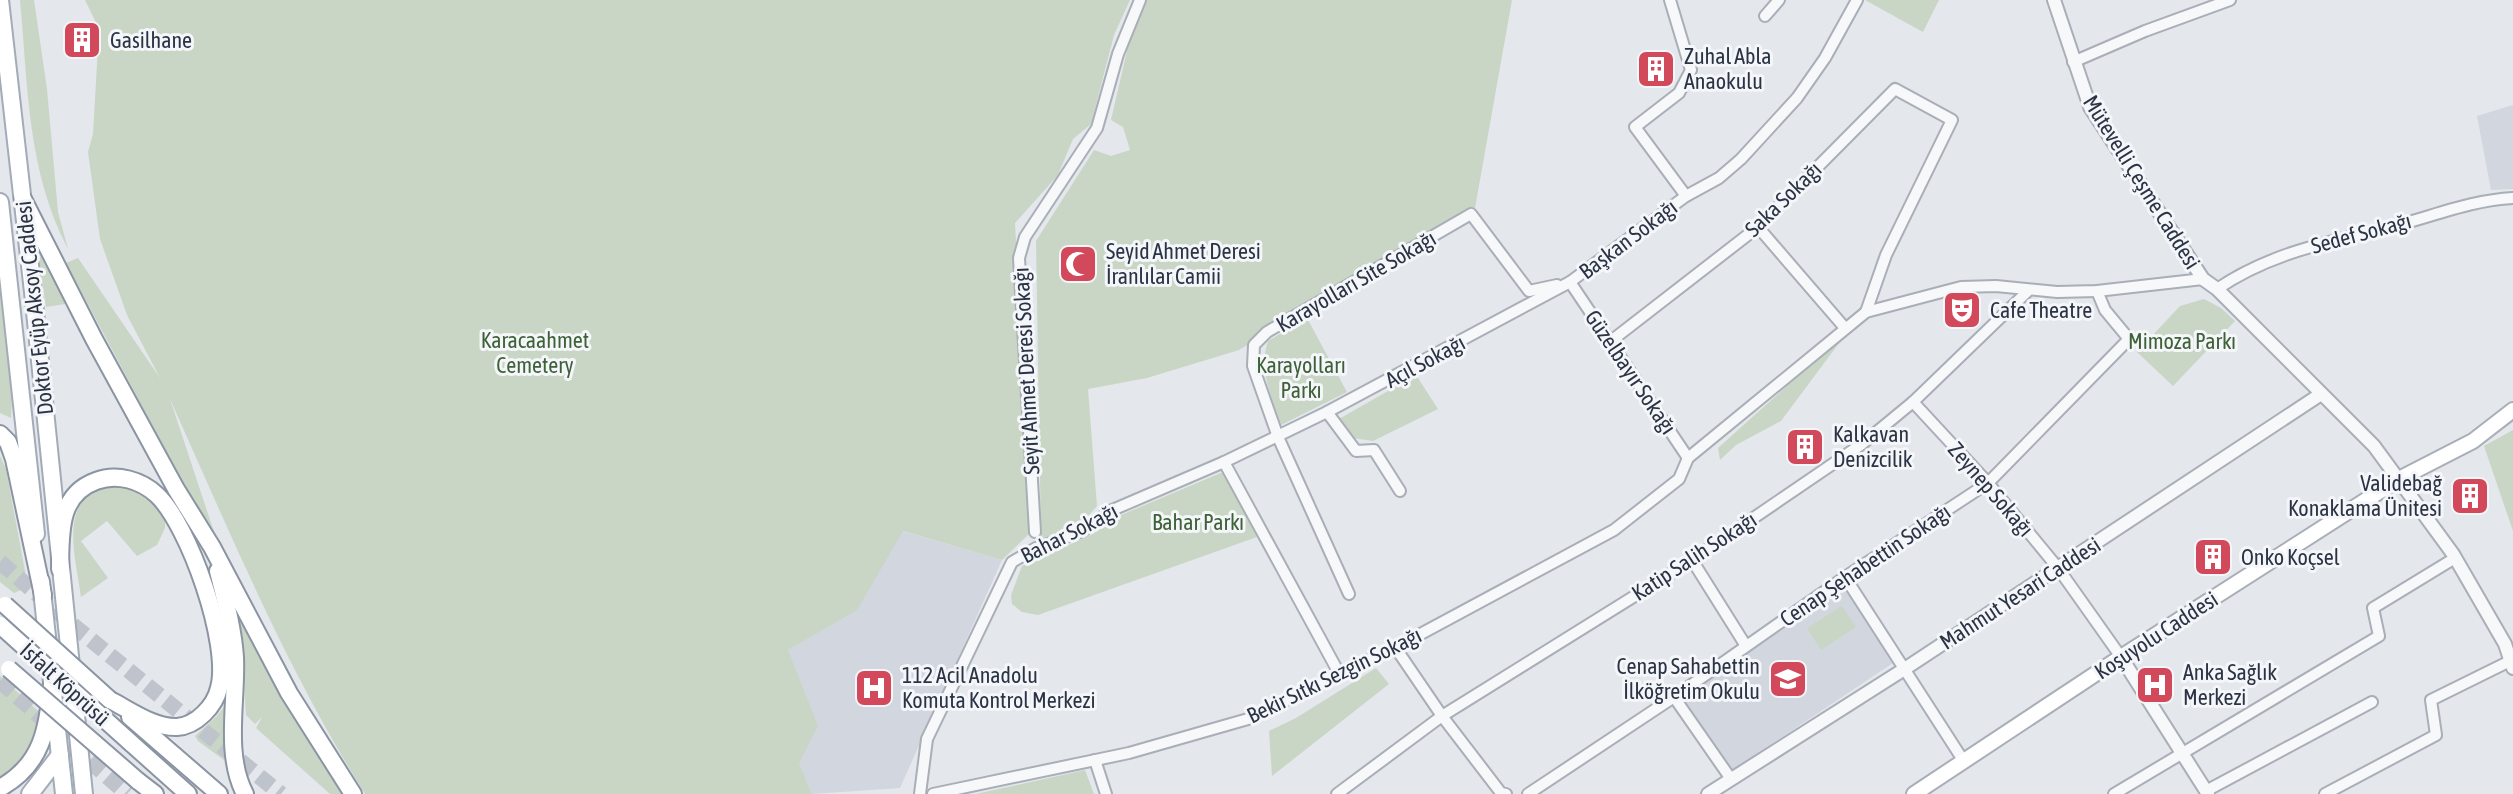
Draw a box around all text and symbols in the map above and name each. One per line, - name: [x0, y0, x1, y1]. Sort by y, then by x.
- building icon: Gasilhane: [61, 19, 103, 61]
- place label: Gasilhane: [110, 27, 192, 53]
- place label: Zuhal Abla Anaokulu: [1684, 43, 1772, 94]
- building icon: Zuhal Abla Anaokulu: [1635, 48, 1677, 90]
- street label: Mütevelli Çeşme Caddesi: [2078, 90, 2206, 274]
- street label: Saka Sokağı: [1739, 156, 1827, 242]
- street label: Başkan Sokağı: [1574, 194, 1682, 284]
- street label: Doktor Eyüp Aksoy Caddesi: [10, 200, 58, 416]
- street label: Sedef Sokağı: [2308, 207, 2414, 259]
- street label: Karayolları Site Sokağı: [1272, 225, 1440, 337]
- place label: Seyid Ahmet Deresi İranlılar Camii: [1106, 238, 1261, 289]
- mosque icon: Seyid Ahmet Deresi İranlılar Camii: [1057, 243, 1099, 285]
- street label: Seyit Ahmet Deresi Sokağı: [1008, 267, 1044, 475]
- theatre icon: Cafe Theatre: [1941, 289, 1983, 331]
- place label: Cafe Theatre: [1990, 297, 2092, 323]
- street label: Güzelbayır Sokağı: [1580, 305, 1682, 439]
- park label: Karacaahmet Cemetery: [481, 327, 589, 378]
- park label: Mimoza Parkı: [2128, 328, 2236, 354]
- street label: Açıl Sokağı: [1381, 329, 1469, 393]
- park label: Karayolları Parkı: [1256, 352, 1346, 403]
- place label: Kalkavan Denizcilik: [1833, 421, 1913, 472]
- building icon: Kalkavan Denizcilik: [1784, 426, 1826, 468]
- street label: Zeynep Sokağı: [1943, 436, 2039, 542]
- place label: Validebağ Konaklama Ünitesi: [2288, 470, 2443, 521]
- building icon: Validebağ Konaklama Ünitesi: [2449, 475, 2491, 517]
- street label: Bahar Sokağı: [1016, 498, 1122, 568]
- street label: Cenap Şehabettin Sokağı: [1775, 498, 1955, 632]
- street label: Katip Salih Sokağı: [1627, 506, 1761, 606]
- park label: Bahar Parkı: [1152, 509, 1244, 535]
- street label: Mahmut Yesari Caddesi: [1935, 531, 2105, 655]
- building icon: Onko Koçsel: [2192, 536, 2234, 578]
- place label: Onko Koçsel: [2241, 544, 2340, 570]
- street label: Koşuyolu Caddesi: [2090, 586, 2222, 684]
- street label: Bekir Sıtkı Sezgin Sokağı: [1242, 621, 1426, 729]
- street label: İsfalt Köprüsü: [15, 637, 115, 731]
- place label: Cenap Sahabettin İlköğretim Okulu: [1617, 653, 1760, 704]
- school or university icon: Cenap Sahabettin İlköğretim Okulu: [1767, 658, 1809, 700]
- place label: Anka Sağlık Merkezi: [2183, 659, 2277, 710]
- place label: 112 Acil Anadolu Komuta Kontrol Merkezi: [902, 662, 1096, 713]
- hospital icon: Anka Sağlık Merkezi: [2134, 664, 2176, 706]
- hospital icon: 112 Acil Anadolu Komuta Kontrol Merkezi: [853, 667, 895, 709]

